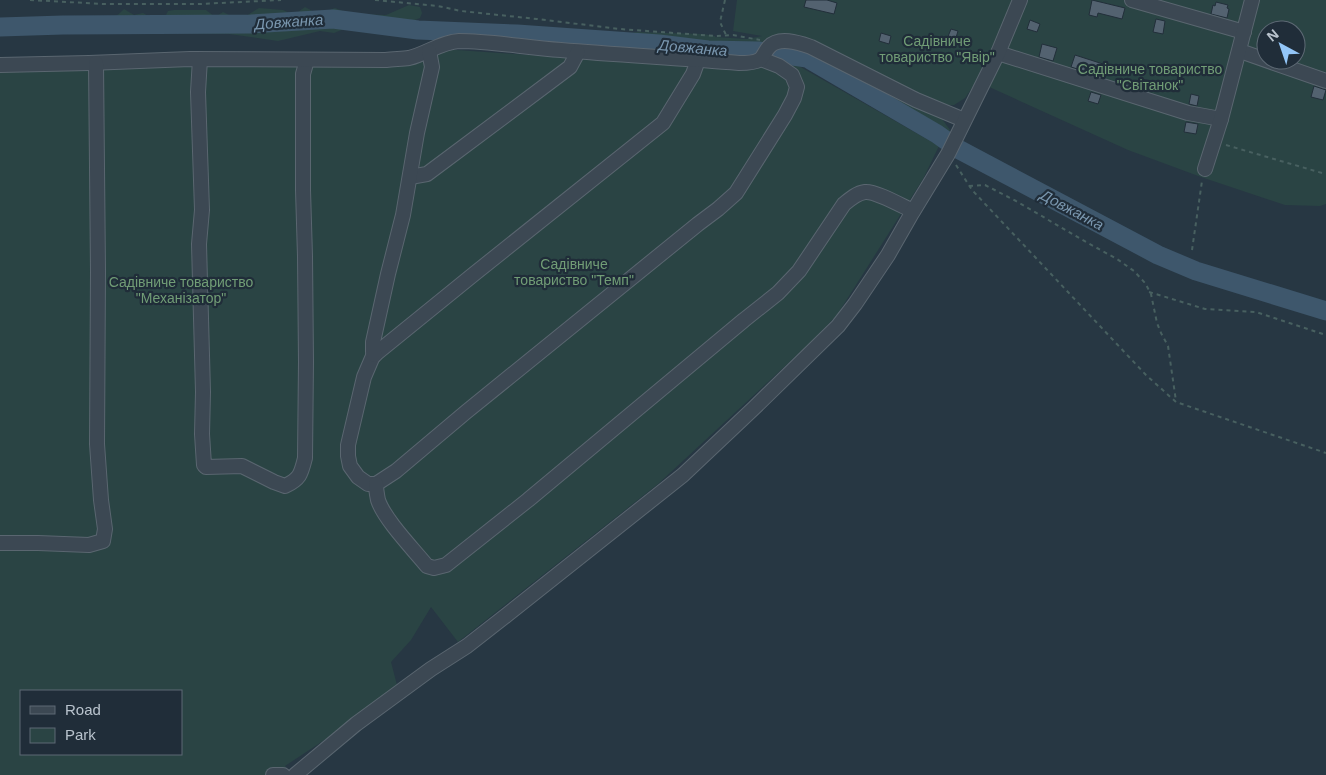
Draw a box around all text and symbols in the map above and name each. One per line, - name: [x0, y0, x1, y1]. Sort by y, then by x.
- water label: Довжанка: [252, 11, 324, 33]
- north arrow: [1256, 20, 1306, 70]
- text: N: [1264, 26, 1282, 44]
- park label: Садівниче товариство "Явір": [879, 33, 995, 65]
- water label: Довжанка: [656, 36, 728, 59]
- park label: Садівниче товариство "Світанок": [1078, 61, 1222, 93]
- water label: Довжанка: [1036, 185, 1107, 233]
- park label: Садівниче товариство "Темп": [514, 256, 634, 288]
- park label: Садівниче товариство "Механізатор": [109, 274, 253, 306]
- legend: [20, 690, 182, 755]
- text: Road: [65, 701, 101, 718]
- text: Park: [65, 726, 96, 743]

